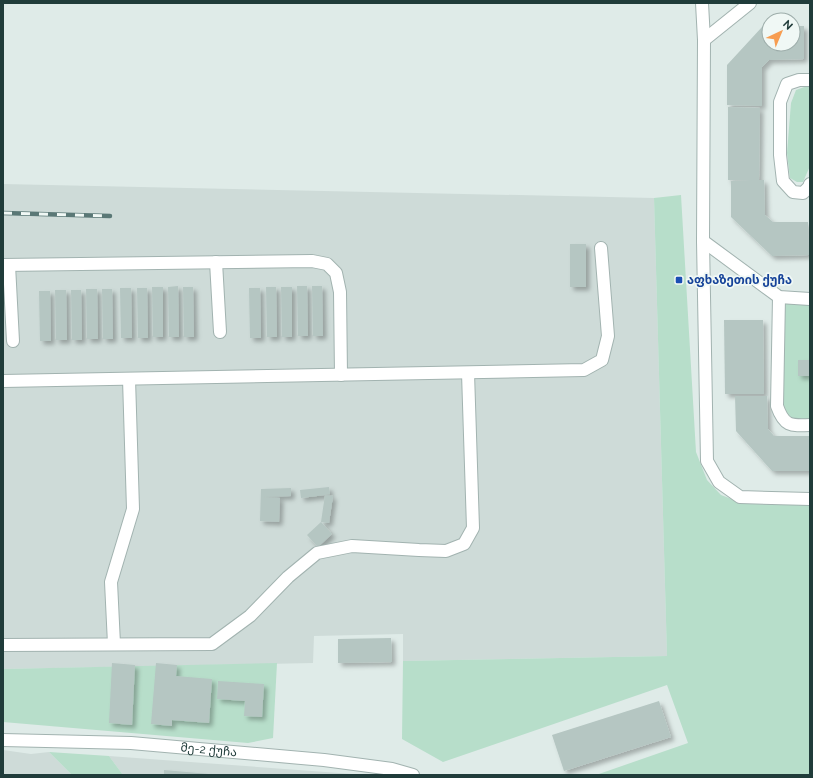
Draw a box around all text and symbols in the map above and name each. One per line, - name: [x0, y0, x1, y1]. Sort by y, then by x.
- north arrow: [761, 12, 801, 52]
- text: N: [780, 18, 795, 33]
- place label: აფხაზეთის ქუჩა: [687, 273, 792, 287]
- marker: აფხაზეთის ქუჩა: [674, 275, 684, 285]
- street label: მე-2 ქუჩა: [180, 740, 237, 759]

